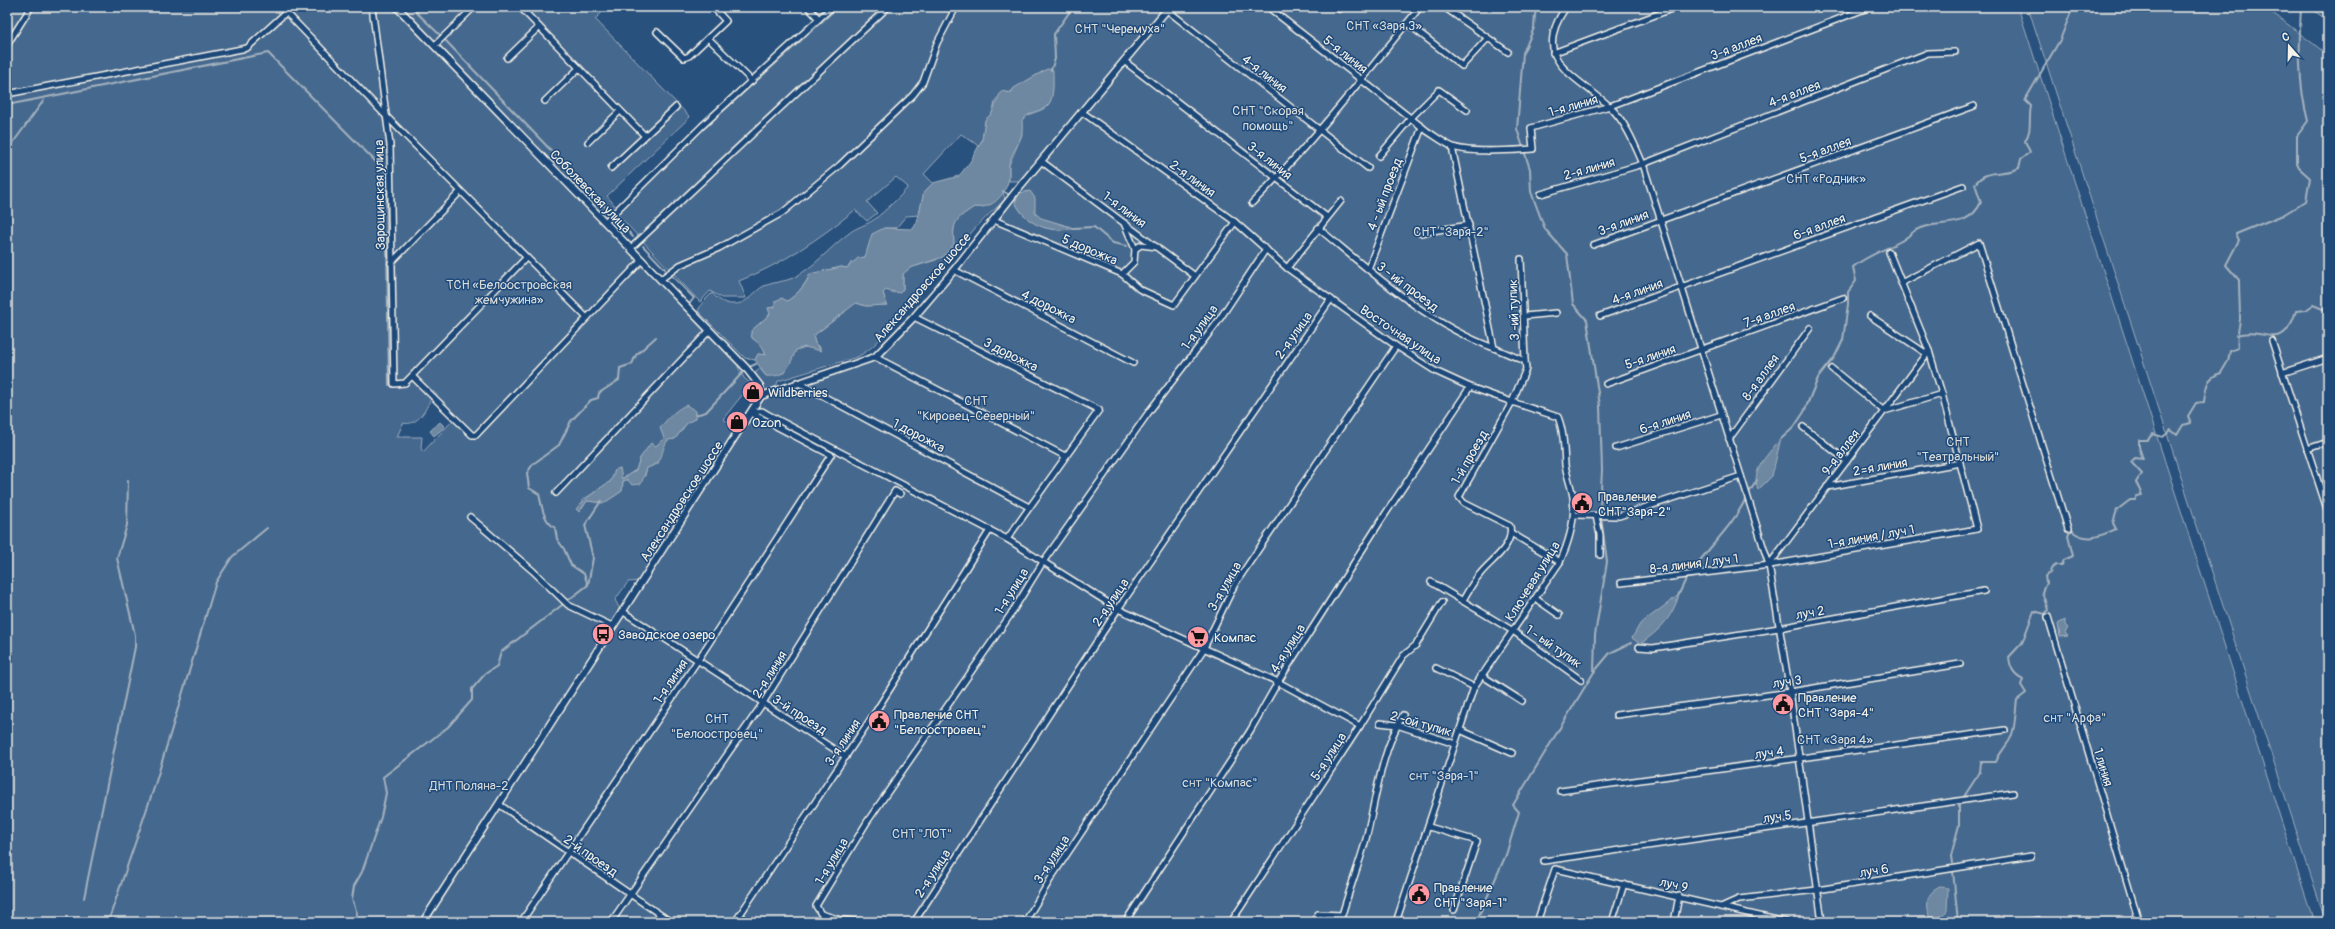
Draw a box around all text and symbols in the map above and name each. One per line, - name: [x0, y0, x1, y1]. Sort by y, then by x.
- park label: СНТ «Заря 3»: [1346, 18, 1422, 34]
- park label: СНТ "Черемуха": [1075, 21, 1165, 37]
- north arrow: [2269, 26, 2309, 66]
- street label: 3-я аллея: [1708, 30, 1764, 64]
- text: С: [2280, 30, 2291, 44]
- street label: 5-я линия: [1320, 32, 1371, 77]
- street label: 4-я линия: [1239, 51, 1290, 96]
- street label: 4-я аллея: [1766, 77, 1823, 111]
- street label: 1-я линия: [1547, 91, 1600, 121]
- park label: СНТ "Скорая помощь": [1232, 103, 1304, 134]
- street label: 5-я аллея: [1797, 133, 1853, 167]
- street label: 3-я линия: [1244, 138, 1295, 183]
- street label: Зарощинская улица: [371, 140, 389, 250]
- street label: Соболевская улица: [546, 147, 634, 237]
- street label: 2-я линия: [1562, 154, 1617, 184]
- street label: 4 - ый проезд: [1364, 156, 1406, 233]
- street label: 2-я линия: [1166, 157, 1218, 201]
- park label: СНТ «Родник»: [1786, 171, 1866, 187]
- street label: 1-я линия: [1099, 188, 1149, 231]
- street label: 3-я линия: [1596, 206, 1651, 239]
- street label: 6-я аллея: [1791, 210, 1848, 244]
- park label: СНТ "Заря-2": [1413, 224, 1489, 240]
- street label: Александровское шоссе: [871, 229, 975, 346]
- street label: 5 дорожка: [1059, 231, 1120, 269]
- street label: 3 - ий проезд: [1373, 258, 1442, 315]
- street label: 4-я линия: [1610, 275, 1665, 309]
- park label: ТСН «Белоостровская жемчужина»: [446, 277, 572, 308]
- street label: 3 -ий тупик: [1505, 279, 1523, 341]
- street label: 4 дорожка: [1018, 286, 1079, 327]
- street label: 7-я аллея: [1741, 298, 1797, 332]
- street label: 1-я улица: [1178, 302, 1222, 353]
- street label: Восточная улица: [1357, 302, 1444, 368]
- street label: 2-я улица: [1272, 309, 1316, 362]
- street label: 3 дорожка: [981, 334, 1040, 375]
- street label: 5-я линия: [1623, 341, 1678, 373]
- street label: 8-я аллея: [1739, 351, 1783, 404]
- shop icon: Wildberries: [740, 379, 766, 405]
- place label: Wildberries: [768, 385, 828, 401]
- park label: СНТ "Кировец-Северный": [917, 393, 1035, 424]
- street label: 6-я линия: [1638, 406, 1693, 438]
- shop icon: Ozon: [724, 409, 750, 435]
- place label: Ozon: [752, 415, 781, 431]
- street label: 1 дорожка: [890, 415, 947, 456]
- street label: 9-я аллея: [1818, 426, 1863, 479]
- street label: 1-й проезд: [1448, 427, 1492, 487]
- park label: СНТ "Театральный": [1917, 434, 1999, 465]
- street label: Александровское шоссе: [637, 438, 727, 565]
- street label: 2=я линия: [1852, 454, 1909, 480]
- place label: Правление СНТ"Заря-2": [1598, 489, 1671, 520]
- public building icon: Правление СНТ"Заря-2": [1569, 490, 1595, 516]
- street label: 1-я линия / луч 1: [1827, 521, 1916, 552]
- street label: Ключевая улица: [1502, 539, 1564, 624]
- street label: 8-я линия / луч 1: [1649, 551, 1739, 577]
- street label: 3-я улица: [1204, 559, 1245, 614]
- street label: 1-я улица: [991, 565, 1032, 618]
- street label: 2-я улица: [1089, 576, 1133, 629]
- street label: луч 2: [1794, 603, 1826, 623]
- bus stop icon: Заводское озеро: [590, 621, 616, 647]
- street label: 4-я улица: [1267, 621, 1309, 676]
- street label: 1 - ый тупик: [1522, 622, 1585, 672]
- supermarket icon: Компас: [1185, 624, 1211, 650]
- place label: Заводское озеро: [618, 627, 715, 643]
- place label: Компас: [1214, 630, 1257, 646]
- street label: 2-я линия: [749, 648, 791, 701]
- street label: 1-я линия: [650, 656, 692, 707]
- street label: луч 3: [1772, 672, 1803, 692]
- place label: Правление СНТ "Заря-4": [1798, 690, 1874, 721]
- street label: 3-й проезд: [769, 691, 830, 739]
- public building icon: Правление СНТ "Заря-4": [1770, 691, 1796, 717]
- place label: Правление СНТ "Белоостровец": [894, 707, 987, 738]
- public building icon: Правление СНТ "Белоостровец": [866, 708, 892, 734]
- street label: 2 -ой тупик: [1388, 708, 1453, 740]
- park label: снт "Арфа": [2044, 710, 2106, 726]
- park label: СНТ "Белоостровец": [671, 711, 763, 742]
- street label: 3-я линия: [821, 716, 864, 769]
- street label: 5-я улица: [1307, 730, 1350, 783]
- park label: СНТ «Заря 4»: [1797, 732, 1873, 748]
- street label: луч 4: [1754, 743, 1785, 763]
- street label: 1 линия: [2090, 746, 2116, 788]
- park label: снт "Заря-1": [1409, 768, 1479, 784]
- park label: снт "Компас": [1182, 775, 1258, 791]
- park label: ДНТ Поляна-2: [428, 778, 509, 794]
- street label: луч 5: [1762, 807, 1793, 827]
- park label: СНТ "ЛОТ": [892, 826, 952, 842]
- street label: 2-й проезд: [560, 831, 621, 880]
- street label: 3-я улица: [1030, 833, 1073, 887]
- street label: 1-я улица: [812, 835, 852, 888]
- street label: 2-я улица: [911, 846, 954, 901]
- street label: луч 6: [1858, 861, 1890, 881]
- street label: луч 9: [1658, 874, 1690, 896]
- place label: Правление СНТ "Заря-1": [1434, 880, 1508, 911]
- public building icon: Правление СНТ "Заря-1": [1406, 881, 1432, 907]

